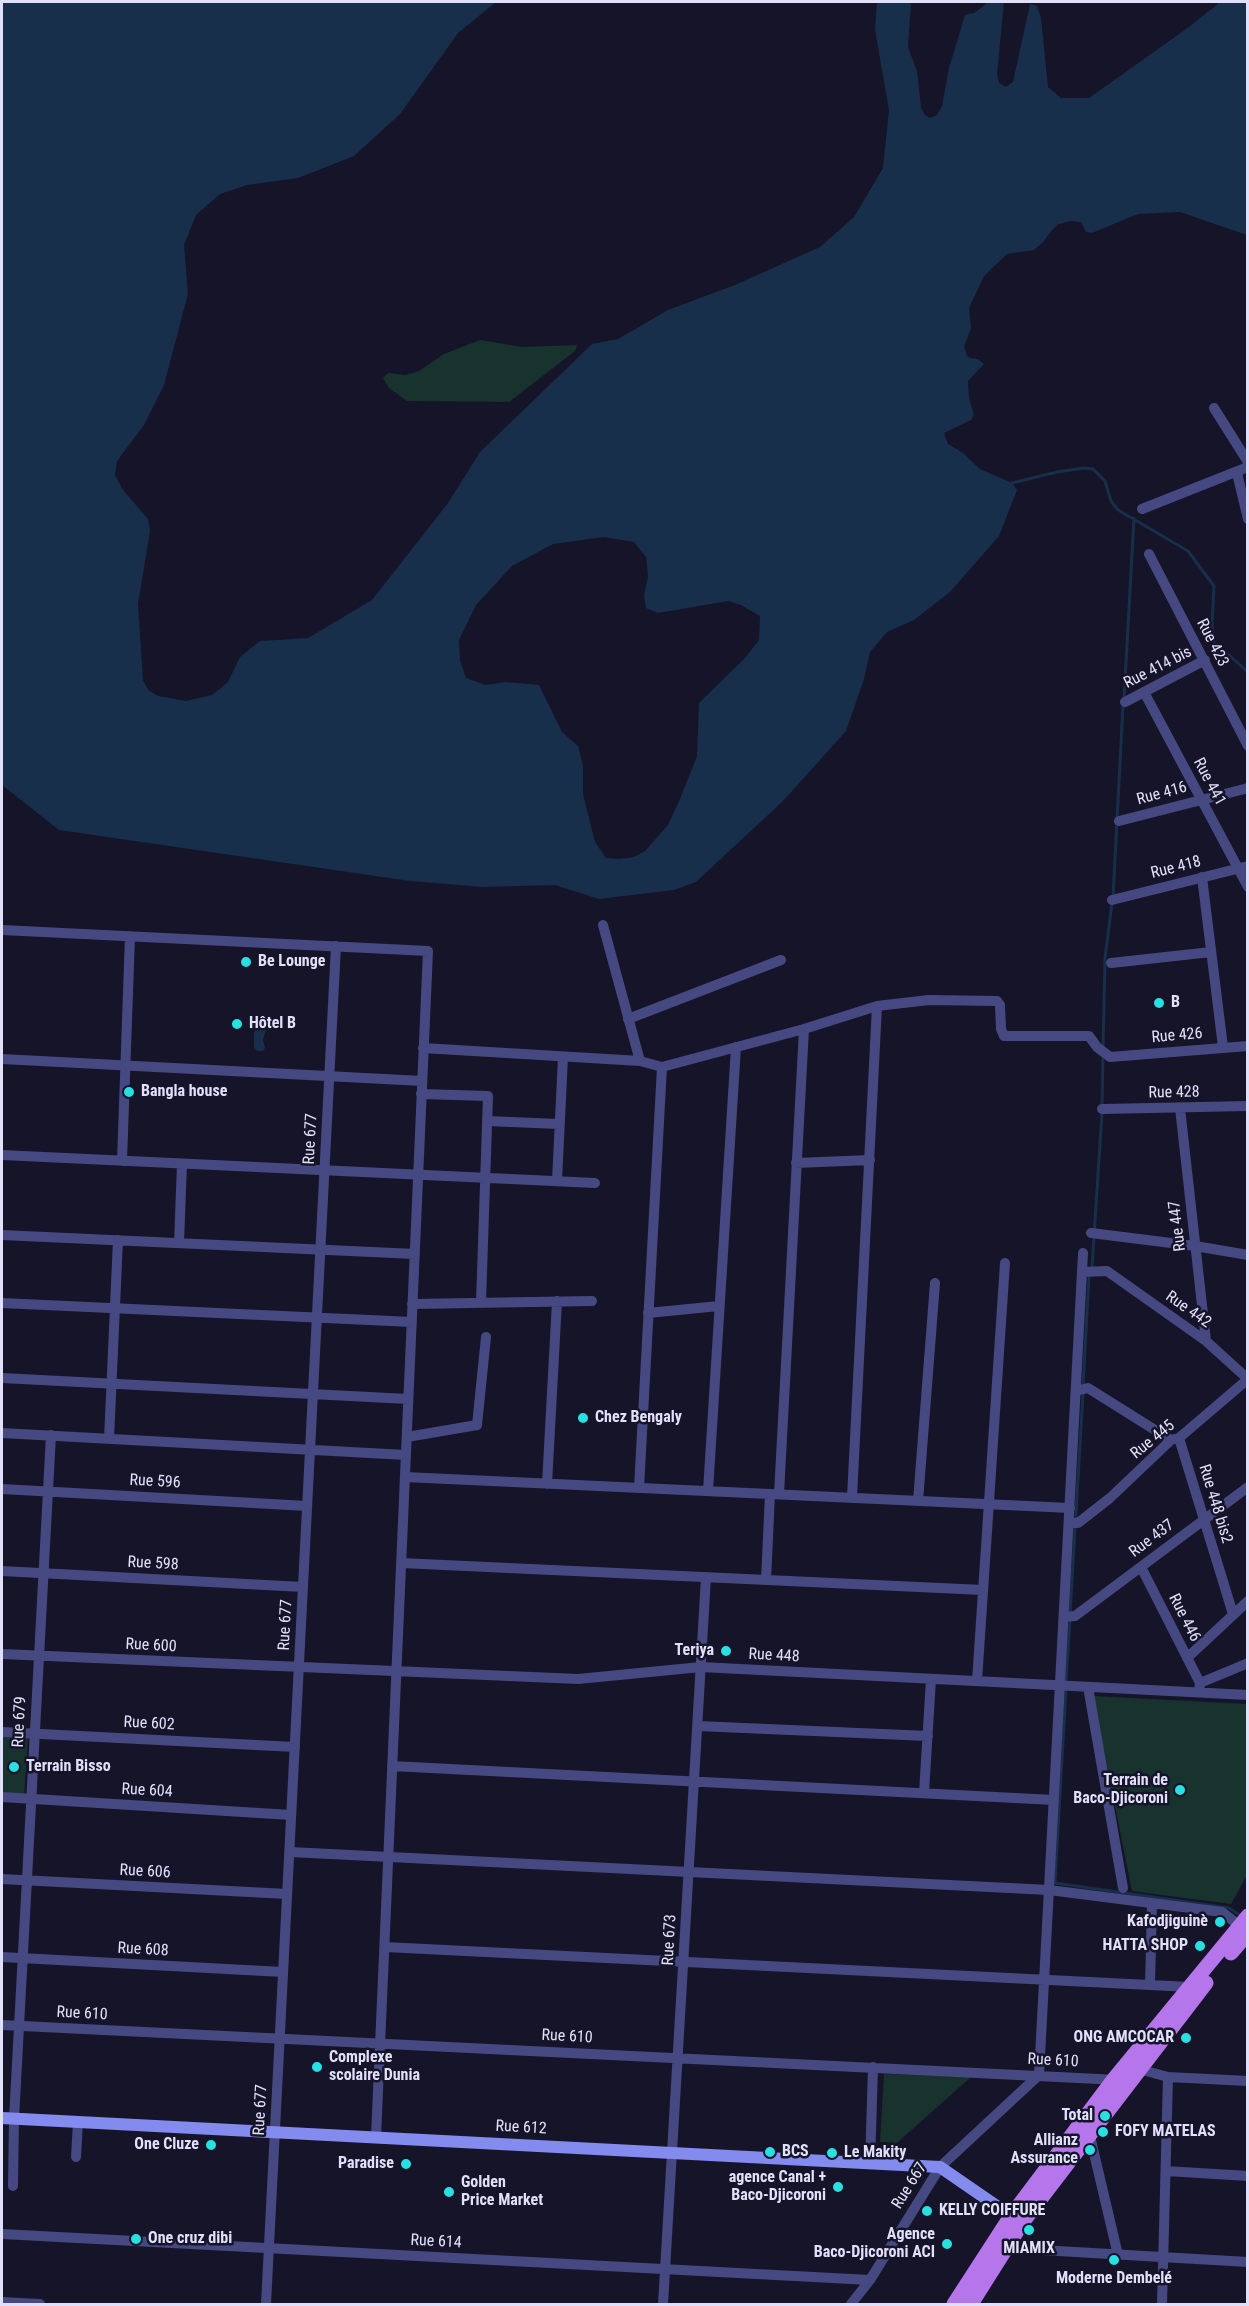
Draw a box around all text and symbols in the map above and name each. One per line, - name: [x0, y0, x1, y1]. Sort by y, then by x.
- street label: Rue 423: [1192, 616, 1232, 670]
- street label: Rue 414 bis: [1121, 643, 1195, 693]
- street label: Rue 441: [1189, 755, 1229, 809]
- street label: Rue 416: [1135, 778, 1189, 810]
- street label: Rue 418: [1149, 853, 1203, 883]
- place label: Be Lounge: [258, 952, 325, 972]
- marker: Be Lounge: [239, 955, 253, 969]
- place label: B: [1171, 993, 1180, 1013]
- marker: B: [1152, 996, 1166, 1010]
- place label: Hôtel B: [249, 1014, 296, 1034]
- marker: Hôtel B: [230, 1017, 244, 1031]
- street label: Rue 426: [1151, 1024, 1203, 1048]
- place label: Bangla house: [141, 1082, 227, 1102]
- street label: Rue 428: [1148, 1083, 1200, 1103]
- marker: Bangla house: [122, 1085, 136, 1099]
- street label: Rue 677: [300, 1113, 322, 1165]
- street label: Rue 447: [1165, 1199, 1191, 1253]
- street label: Rue 442: [1162, 1287, 1214, 1333]
- place label: Chez Bengaly: [595, 1408, 682, 1428]
- marker: Chez Bengaly: [576, 1411, 590, 1425]
- street label: Rue 445: [1127, 1416, 1179, 1464]
- street label: Rue 448 bis2: [1194, 1462, 1236, 1546]
- street label: Rue 596: [129, 1471, 181, 1493]
- street label: Rue 437: [1126, 1516, 1178, 1562]
- street label: Rue 598: [127, 1553, 179, 1575]
- street label: Rue 446: [1164, 1591, 1204, 1645]
- street label: Rue 677: [275, 1599, 297, 1651]
- street label: Rue 600: [125, 1635, 177, 1657]
- place label: Teriya: [674, 1641, 714, 1661]
- marker: Teriya: [719, 1644, 733, 1658]
- street label: Rue 448: [748, 1645, 800, 1667]
- street label: Rue 679: [9, 1696, 31, 1748]
- street label: Rue 602: [123, 1713, 175, 1735]
- place label: Terrain Bisso: [26, 1757, 111, 1777]
- marker: Terrain Bisso: [7, 1760, 21, 1774]
- place label: Terrain de Baco-Djicoroni: [1073, 1771, 1168, 1809]
- street label: Rue 604: [121, 1780, 173, 1802]
- marker: Terrain de Baco-Djicoroni: [1173, 1783, 1187, 1797]
- street label: Rue 606: [119, 1861, 171, 1883]
- place label: Kafodjiguinè: [1127, 1912, 1208, 1932]
- street label: Rue 673: [659, 1914, 681, 1966]
- marker: Kafodjiguinè: [1213, 1915, 1227, 1929]
- place label: HATTA SHOP: [1102, 1936, 1188, 1956]
- street label: Rue 608: [117, 1939, 169, 1961]
- marker: HATTA SHOP: [1193, 1939, 1207, 1953]
- street label: Rue 610: [56, 2003, 108, 2025]
- street label: Rue 610: [541, 2026, 593, 2048]
- place label: ONG AMCOCAR: [1074, 2028, 1174, 2048]
- marker: ONG AMCOCAR: [1179, 2031, 1193, 2045]
- place label: Complexe scolaire Dunia: [329, 2048, 420, 2086]
- street label: Rue 610: [1027, 2050, 1079, 2072]
- marker: Complexe scolaire Dunia: [310, 2060, 324, 2074]
- street label: Rue 677: [250, 2084, 272, 2136]
- place label: Total: [1061, 2106, 1093, 2126]
- marker: Total: [1098, 2109, 1112, 2123]
- street label: Rue 612: [495, 2117, 547, 2139]
- place label: FOFY MATELAS: [1115, 2122, 1216, 2142]
- marker: FOFY MATELAS: [1096, 2125, 1110, 2139]
- place label: Allianz Assurance: [1011, 2131, 1078, 2169]
- place label: One Cluze: [134, 2135, 199, 2155]
- marker: One Cluze: [204, 2138, 218, 2152]
- place label: BCS: [782, 2142, 809, 2162]
- place label: Le Makity: [844, 2143, 906, 2163]
- marker: Allianz Assurance: [1083, 2143, 1097, 2157]
- marker: BCS: [763, 2145, 777, 2159]
- marker: Le Makity: [825, 2146, 839, 2160]
- place label: Paradise: [338, 2154, 394, 2174]
- marker: Paradise: [399, 2157, 413, 2171]
- street label: Rue 667: [888, 2159, 932, 2213]
- place label: agence Canal + Baco-Djicoroni: [729, 2168, 826, 2206]
- place label: Golden Price Market: [461, 2173, 543, 2211]
- marker: agence Canal + Baco-Djicoroni: [831, 2180, 845, 2194]
- marker: Golden Price Market: [442, 2185, 456, 2199]
- place label: KELLY COIFFURE: [939, 2201, 1045, 2221]
- marker: KELLY COIFFURE: [920, 2204, 934, 2218]
- marker: MIAMIX: [1022, 2223, 1036, 2237]
- place label: Agence Baco-Djicoroni ACI: [814, 2225, 935, 2263]
- place label: One cruz dibi: [148, 2229, 232, 2249]
- street label: Rue 614: [410, 2231, 462, 2253]
- marker: One cruz dibi: [129, 2232, 143, 2246]
- marker: Agence Baco-Djicoroni ACI: [940, 2237, 954, 2251]
- place label: MIAMIX: [1003, 2239, 1055, 2259]
- marker: Moderne Dembelé: [1107, 2253, 1121, 2267]
- place label: Moderne Dembelé: [1056, 2269, 1172, 2289]

